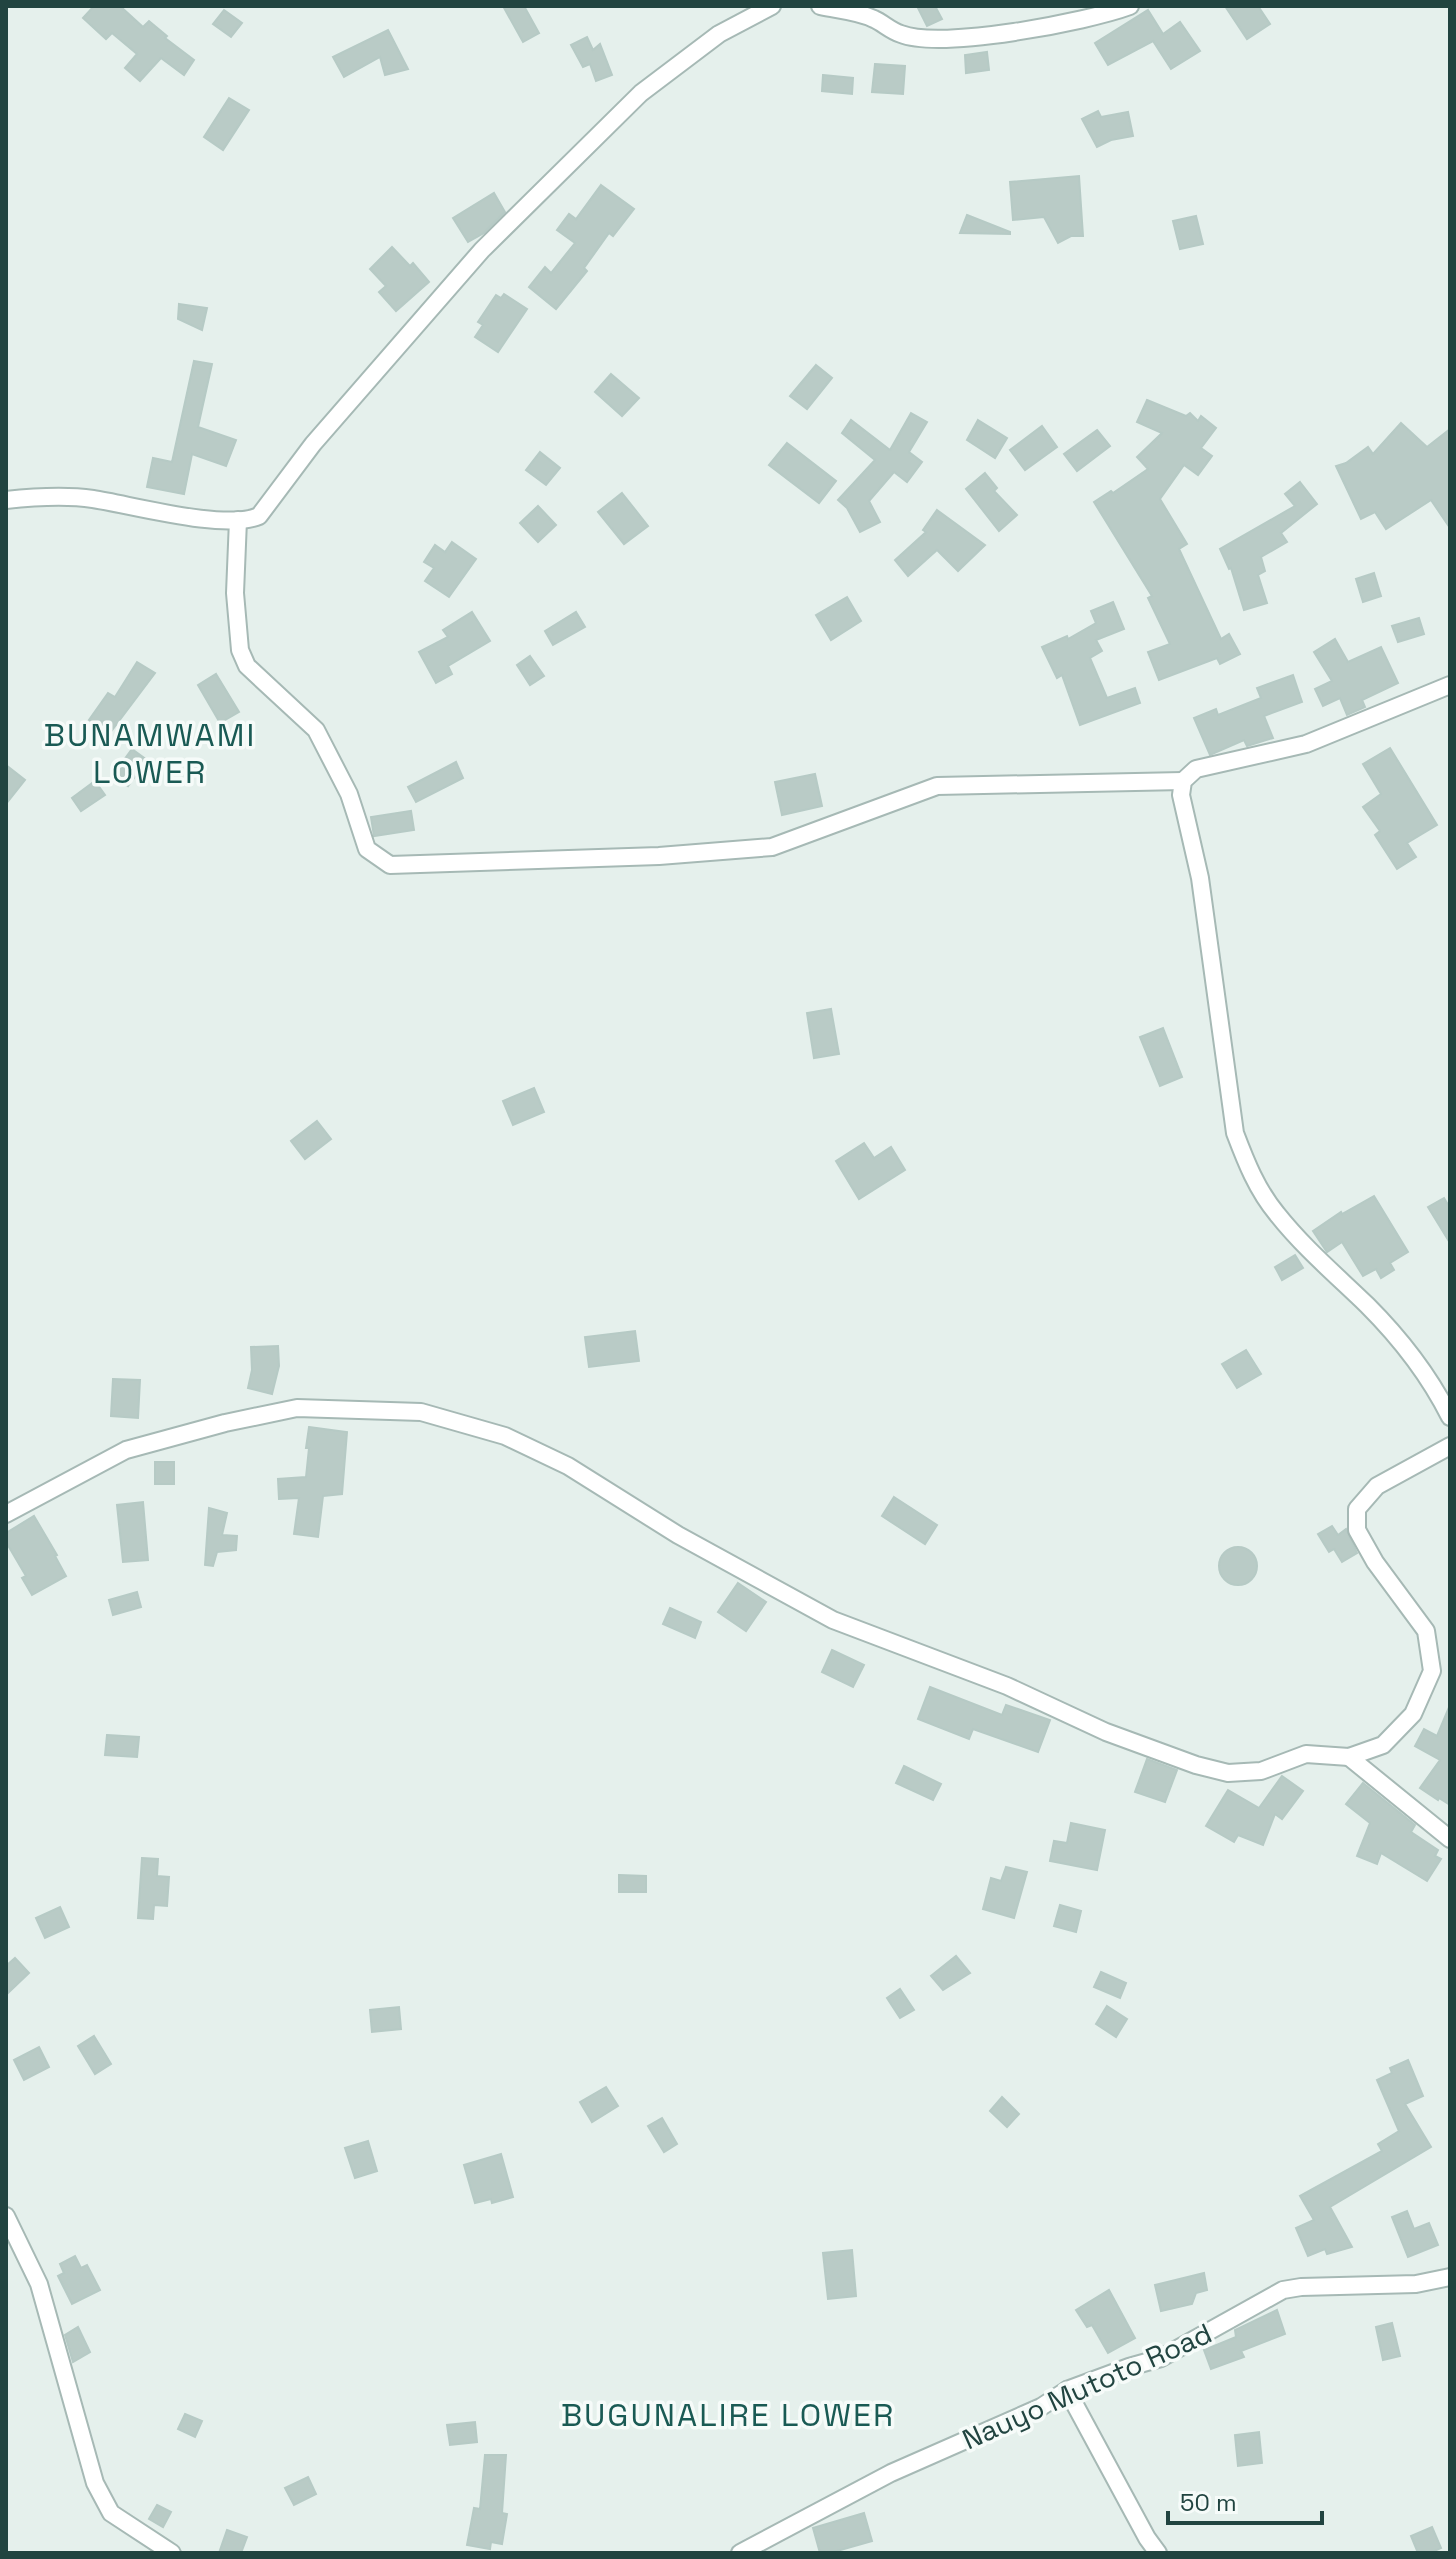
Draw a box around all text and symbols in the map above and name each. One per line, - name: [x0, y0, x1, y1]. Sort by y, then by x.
- district label: BUNAMWAMI LOWER: [44, 715, 256, 792]
- street label: Nauyo Mutoto Road: [957, 2315, 1217, 2457]
- district label: BUGUNALIRE LOWER: [561, 2395, 895, 2435]
- scale bar: [1168, 2475, 1322, 2525]
- text: 50 m: [1180, 2487, 1237, 2518]

